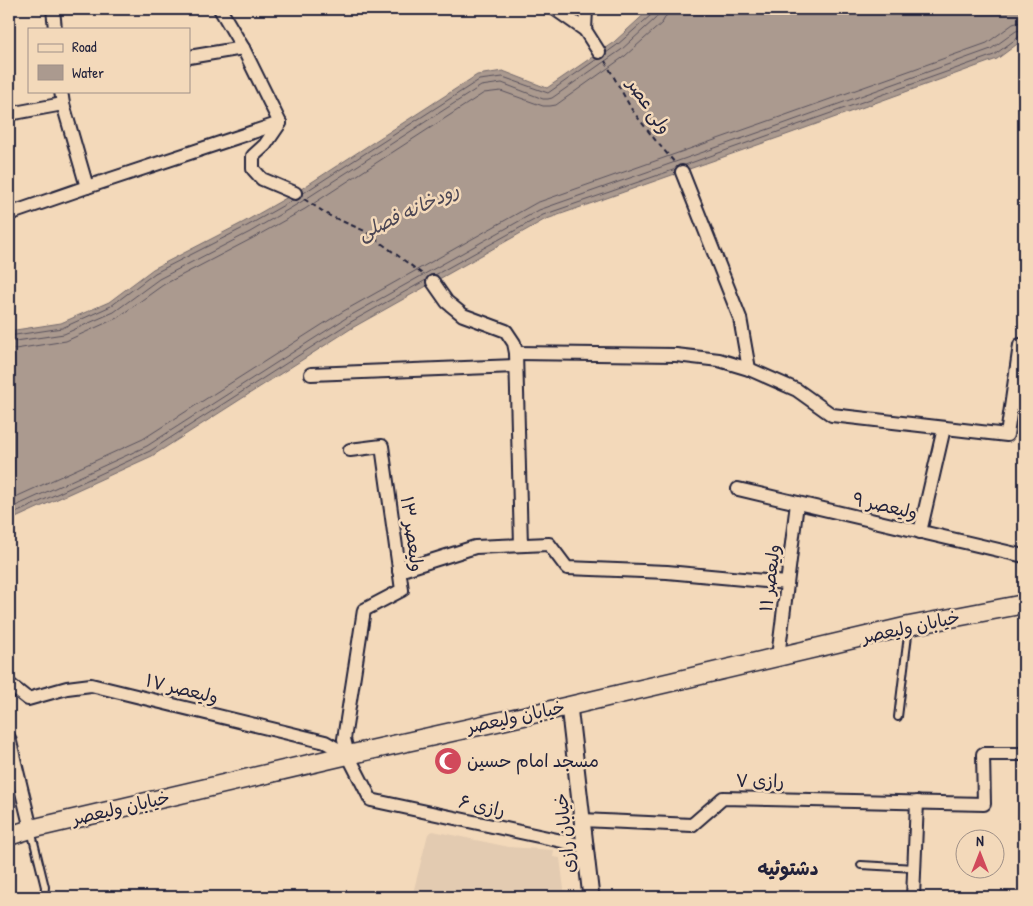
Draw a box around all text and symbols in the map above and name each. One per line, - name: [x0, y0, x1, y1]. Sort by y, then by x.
- legend: [28, 28, 190, 92]
- text: Road: [72, 36, 97, 57]
- text: Water: [72, 62, 104, 83]
- street label: ولی عصر: [620, 71, 677, 139]
- water label: رودخانه فصلی: [353, 176, 463, 246]
- street label: ولیعصر ۹: [850, 486, 920, 525]
- street label: ولیعصر ۱۳: [395, 494, 430, 573]
- street label: ولیعصر ۱۱: [753, 543, 786, 613]
- street label: خیابان ولیعصر: [858, 604, 962, 649]
- street label: ولیعصر ۱۷: [143, 667, 221, 710]
- street label: خیابان ولیعصر: [463, 694, 567, 739]
- mosque icon: مسجد امام حسین: [433, 746, 463, 776]
- place label: مسجد امام حسین: [467, 748, 599, 775]
- street label: رازی ۷: [735, 768, 785, 793]
- street label: خیابان ولیعصر: [68, 784, 172, 831]
- street label: رازی ۶: [457, 788, 508, 823]
- street label: خیابان رازی: [548, 792, 581, 874]
- north arrow: [956, 828, 1006, 878]
- text: N: [976, 831, 984, 850]
- district label: دشتوئیه: [758, 855, 818, 881]

